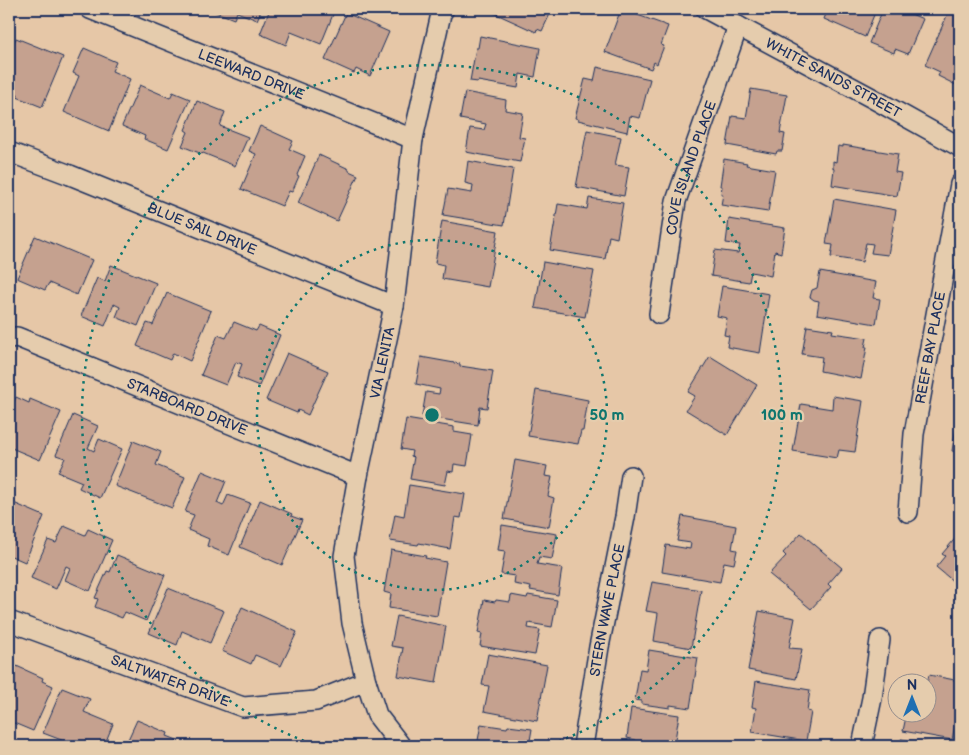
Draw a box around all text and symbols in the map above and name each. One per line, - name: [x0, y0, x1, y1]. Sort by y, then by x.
- street label: WHITE SANDS STREET: [763, 34, 905, 122]
- street label: LEEWARD DRIVE: [196, 45, 307, 103]
- street label: COVE ISLAND PLACE: [662, 98, 719, 236]
- street label: BLUE SAIL DRIVE: [145, 199, 259, 258]
- street label: REEF BAY PLACE: [911, 290, 949, 405]
- street label: VIA LENITA: [366, 325, 398, 400]
- street label: STARBOARD DRIVE: [125, 374, 250, 439]
- centre of rings: [423, 406, 441, 424]
- text: 50 m: [590, 406, 625, 425]
- text: 100 m: [761, 406, 803, 425]
- street label: STERN WAVE PLACE: [586, 542, 628, 678]
- street label: SALTWATER DRIVE: [109, 651, 232, 710]
- north arrow: [886, 672, 936, 722]
- text: N: [907, 677, 917, 694]

